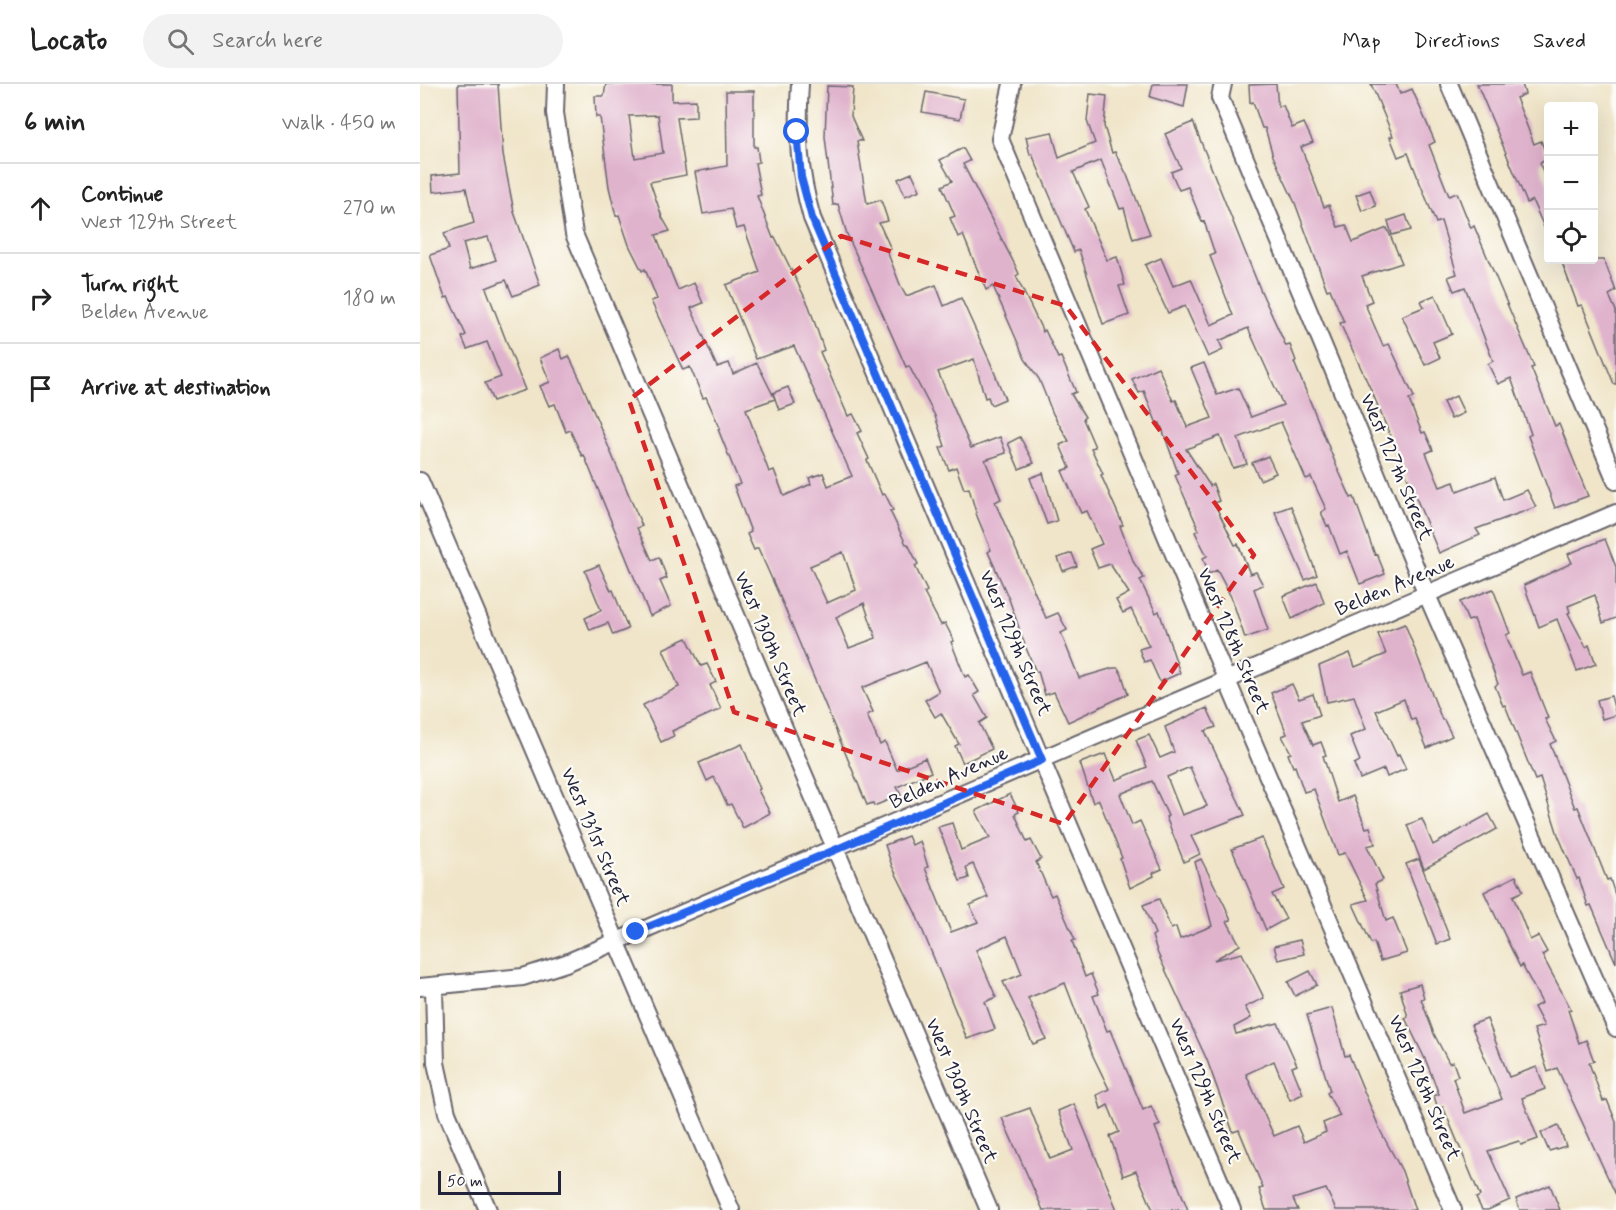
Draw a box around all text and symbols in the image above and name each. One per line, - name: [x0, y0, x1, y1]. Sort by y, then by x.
- search box: [143, 14, 563, 68]
- text: Locato: [30, 23, 107, 60]
- icon: search: [164, 25, 197, 58]
- text: Search here: [212, 27, 323, 55]
- text: Map: [1342, 27, 1381, 55]
- text: Directions: [1414, 27, 1500, 55]
- text: Saved: [1533, 27, 1586, 55]
- map controls: [1544, 102, 1598, 264]
- button: +: [1544, 102, 1598, 156]
- text: 6 min: [24, 106, 86, 140]
- text: Walk · 450 m: [282, 110, 396, 137]
- route start: [783, 118, 809, 144]
- button: −: [1544, 156, 1598, 210]
- text: Continue: [81, 181, 163, 209]
- icon: ahead: [24, 192, 57, 225]
- text: 270 m: [343, 195, 396, 222]
- text: West 129th Street: [81, 209, 237, 236]
- button: locate: [1544, 210, 1598, 264]
- text: Turn right: [81, 271, 179, 299]
- icon: right: [24, 282, 57, 315]
- text: 180 m: [343, 285, 396, 312]
- text: Belden Avenue: [81, 299, 208, 326]
- icon: arrive: [24, 372, 57, 405]
- text: Arrive at destination: [81, 374, 271, 402]
- street label: West 127th Street: [1353, 390, 1439, 545]
- street label: Belden Avenue: [1331, 549, 1459, 623]
- street label: West 128th Street: [1190, 564, 1276, 718]
- street label: West 129th Street: [972, 566, 1058, 720]
- street label: West 130th Street: [727, 567, 813, 721]
- street label: Belden Avenue: [885, 740, 1013, 816]
- street label: West 131st Street: [554, 764, 636, 911]
- route end: [622, 918, 648, 944]
- street label: West 128th Street: [1381, 1011, 1467, 1165]
- street label: West 130th Street: [918, 1014, 1004, 1168]
- street label: West 129th Street: [1162, 1014, 1248, 1168]
- scale bar: [438, 1168, 561, 1196]
- text: 50 m: [447, 1171, 483, 1192]

